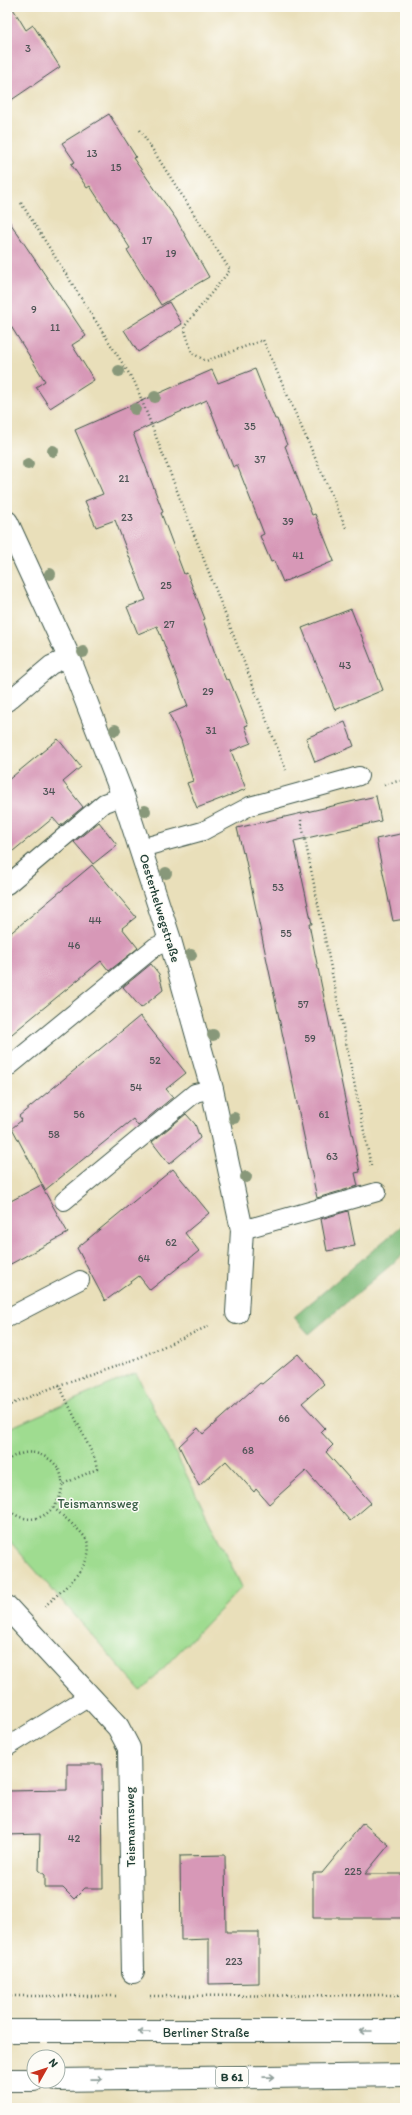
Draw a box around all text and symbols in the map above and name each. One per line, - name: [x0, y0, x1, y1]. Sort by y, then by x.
- house number: 3: [25, 42, 31, 55]
- house number: 13: [86, 147, 98, 160]
- house number: 15: [111, 161, 122, 174]
- house number: 17: [142, 234, 153, 247]
- house number: 19: [166, 247, 177, 260]
- house number: 9: [31, 303, 37, 316]
- house number: 11: [50, 321, 60, 334]
- house number: 35: [244, 420, 256, 433]
- house number: 37: [254, 453, 266, 466]
- house number: 21: [119, 472, 129, 485]
- house number: 23: [121, 511, 133, 524]
- house number: 39: [282, 515, 294, 528]
- house number: 41: [292, 549, 304, 562]
- house number: 25: [160, 579, 172, 592]
- house number: 27: [163, 618, 175, 631]
- house number: 43: [339, 659, 351, 672]
- house number: 29: [202, 685, 214, 698]
- house number: 31: [205, 724, 217, 737]
- house number: 34: [43, 785, 56, 798]
- street label: Oesterhelwegstraße: [136, 852, 184, 964]
- house number: 53: [272, 881, 284, 894]
- house number: 44: [88, 914, 102, 927]
- house number: 55: [280, 927, 292, 940]
- house number: 46: [68, 939, 80, 952]
- house number: 57: [297, 998, 309, 1011]
- house number: 59: [304, 1032, 316, 1045]
- house number: 52: [149, 1054, 161, 1067]
- house number: 54: [130, 1081, 143, 1094]
- house number: 56: [73, 1108, 85, 1121]
- house number: 61: [319, 1108, 329, 1121]
- house number: 58: [48, 1128, 60, 1141]
- house number: 63: [326, 1150, 338, 1163]
- house number: 62: [165, 1236, 177, 1249]
- house number: 64: [138, 1252, 151, 1265]
- house number: 66: [278, 1412, 290, 1425]
- house number: 68: [242, 1444, 254, 1457]
- park label: Teismannsweg: [58, 1496, 139, 1511]
- street label: Teismannsweg: [122, 1786, 138, 1868]
- house number: 42: [68, 1832, 80, 1845]
- house number: 225: [344, 1865, 362, 1878]
- house number: 223: [225, 1955, 243, 1968]
- street label: Berliner Straße: [163, 2025, 249, 2040]
- one-way arrow: [360, 2027, 373, 2035]
- one-way arrow: [138, 2028, 151, 2036]
- north arrow: [26, 2049, 66, 2089]
- text: N: [46, 2056, 61, 2070]
- road number: B 61: [216, 2067, 248, 2087]
- one-way arrow: [262, 2073, 275, 2081]
- one-way arrow: [90, 2075, 103, 2083]

